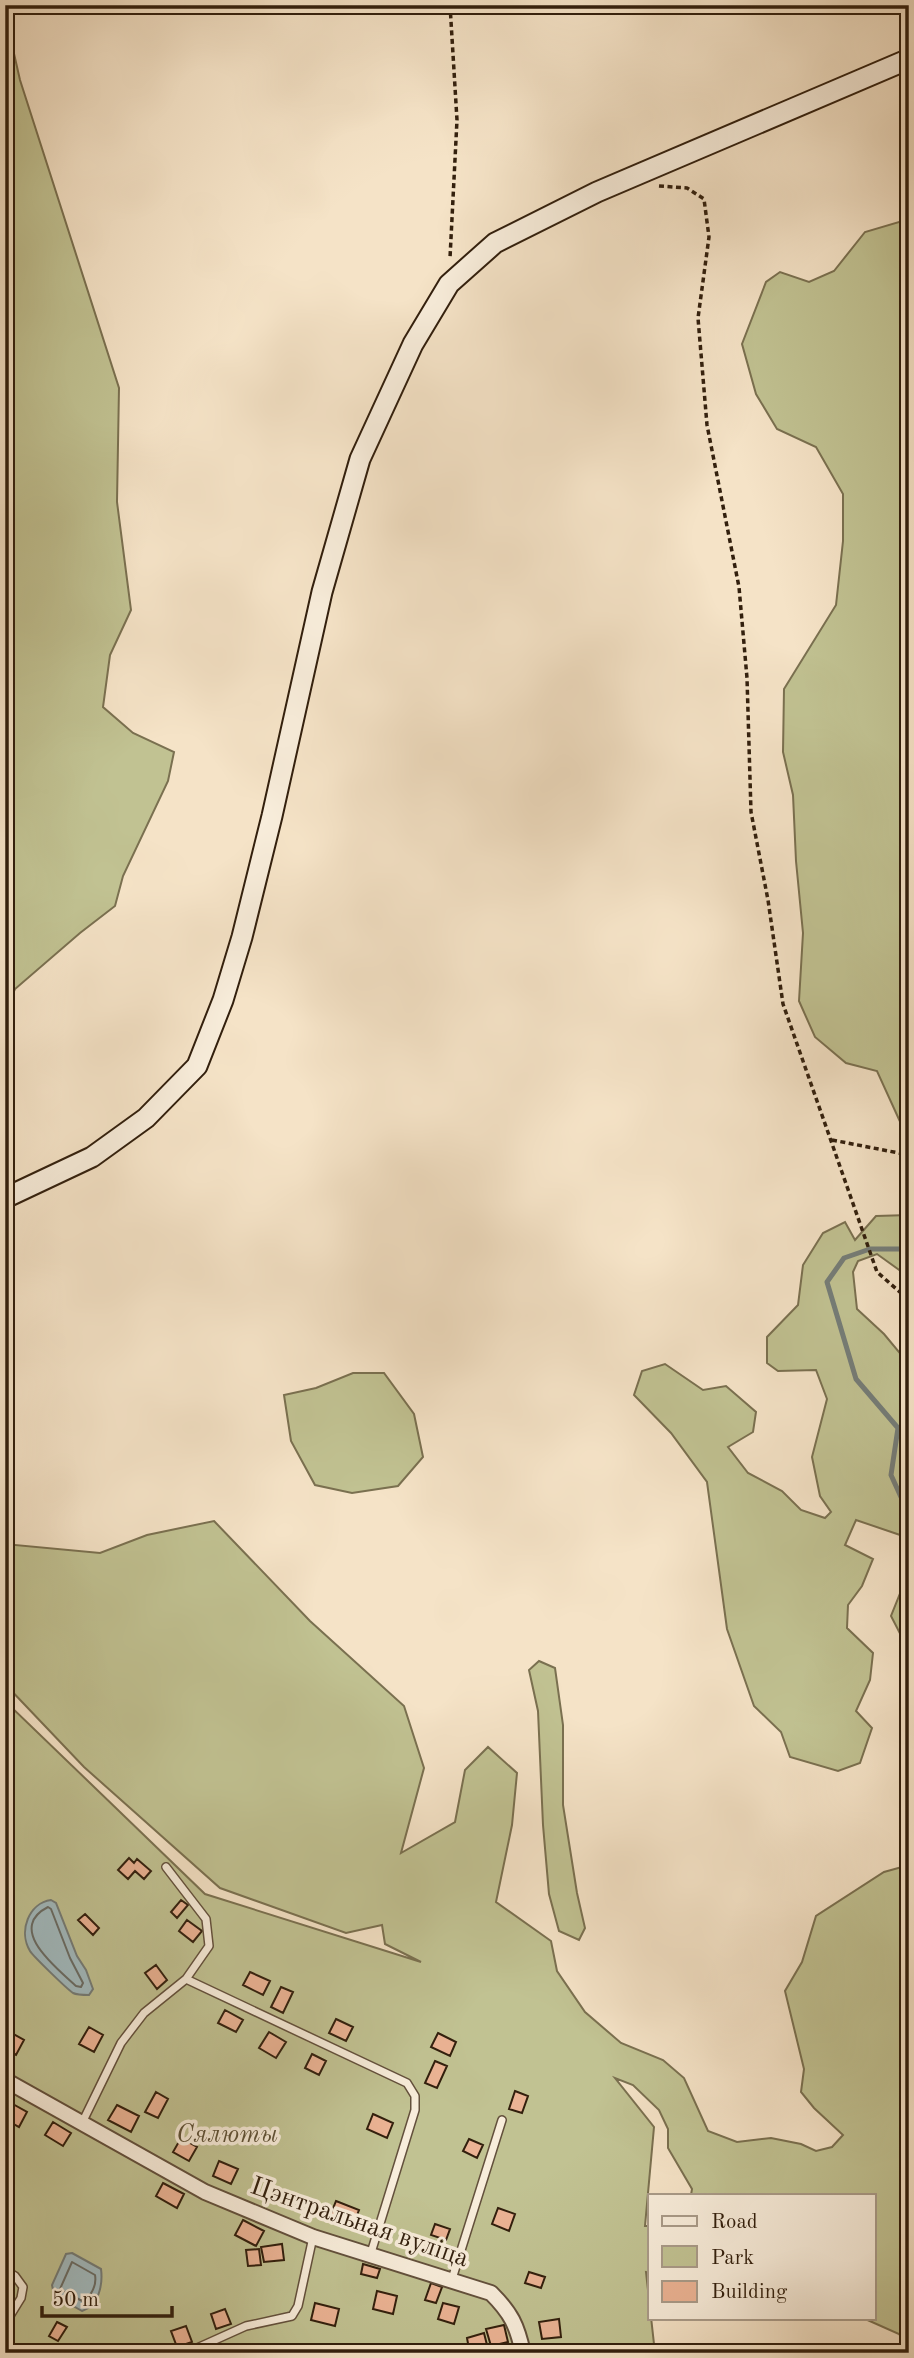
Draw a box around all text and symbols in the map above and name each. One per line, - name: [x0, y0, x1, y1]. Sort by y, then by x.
- park label: Сялюты: [176, 2122, 278, 2148]
- street label: Цэнтральная вуліца: [247, 2173, 472, 2273]
- legend: [648, 2194, 876, 2320]
- text: Road: [711, 2212, 758, 2233]
- text: Park: [711, 2248, 754, 2269]
- scale bar: [42, 2274, 172, 2318]
- text: Building: [711, 2282, 788, 2303]
- text: 50 m: [52, 2290, 99, 2311]

